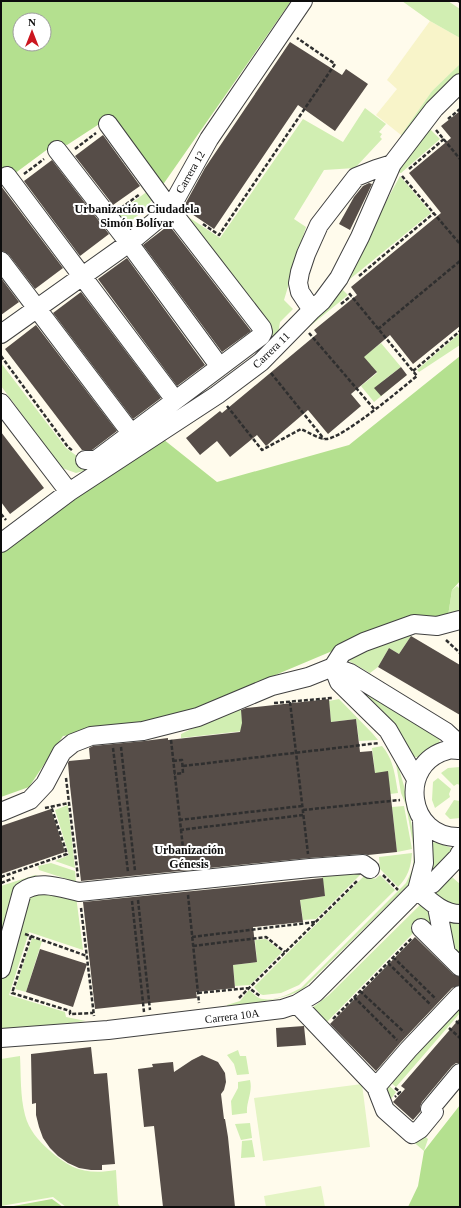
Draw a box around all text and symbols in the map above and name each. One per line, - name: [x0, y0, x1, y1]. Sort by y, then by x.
- north arrow: [12, 12, 52, 52]
- text: N: [28, 16, 36, 28]
- street label: Carrera 12: [173, 149, 207, 195]
- district label: Urbanización Ciudadela Simón Bolívar: [74, 202, 200, 230]
- street label: Carrera 11: [250, 330, 292, 370]
- district label: Urbanización Génesis: [154, 843, 224, 871]
- street label: Carrera 10A: [204, 1007, 260, 1025]

